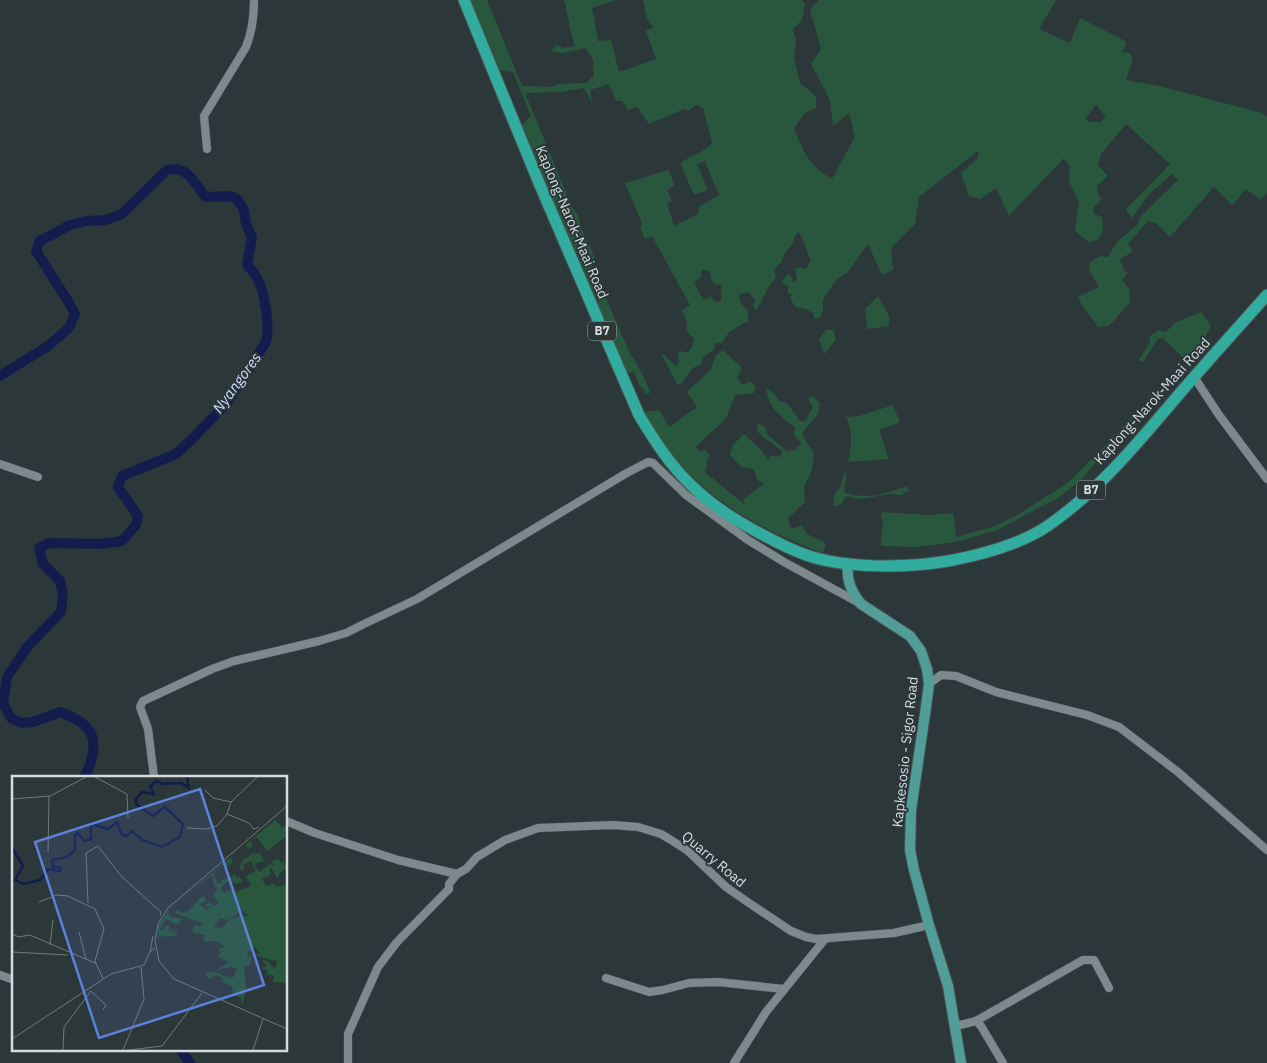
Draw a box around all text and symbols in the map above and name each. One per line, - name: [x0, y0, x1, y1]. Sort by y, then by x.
- street label: Kaplong-Narok-Maai Road: [532, 143, 612, 301]
- road number: B7: [588, 322, 616, 341]
- street label: Kaplong-Narok-Maai Road: [1090, 334, 1214, 468]
- water label: Nyangores: [208, 349, 265, 417]
- road number: B7: [1077, 480, 1105, 500]
- street label: Kapkesosio - Sigor Road: [888, 676, 922, 828]
- inset map: [12, 776, 288, 1050]
- street label: Quarry Road: [678, 827, 750, 891]

